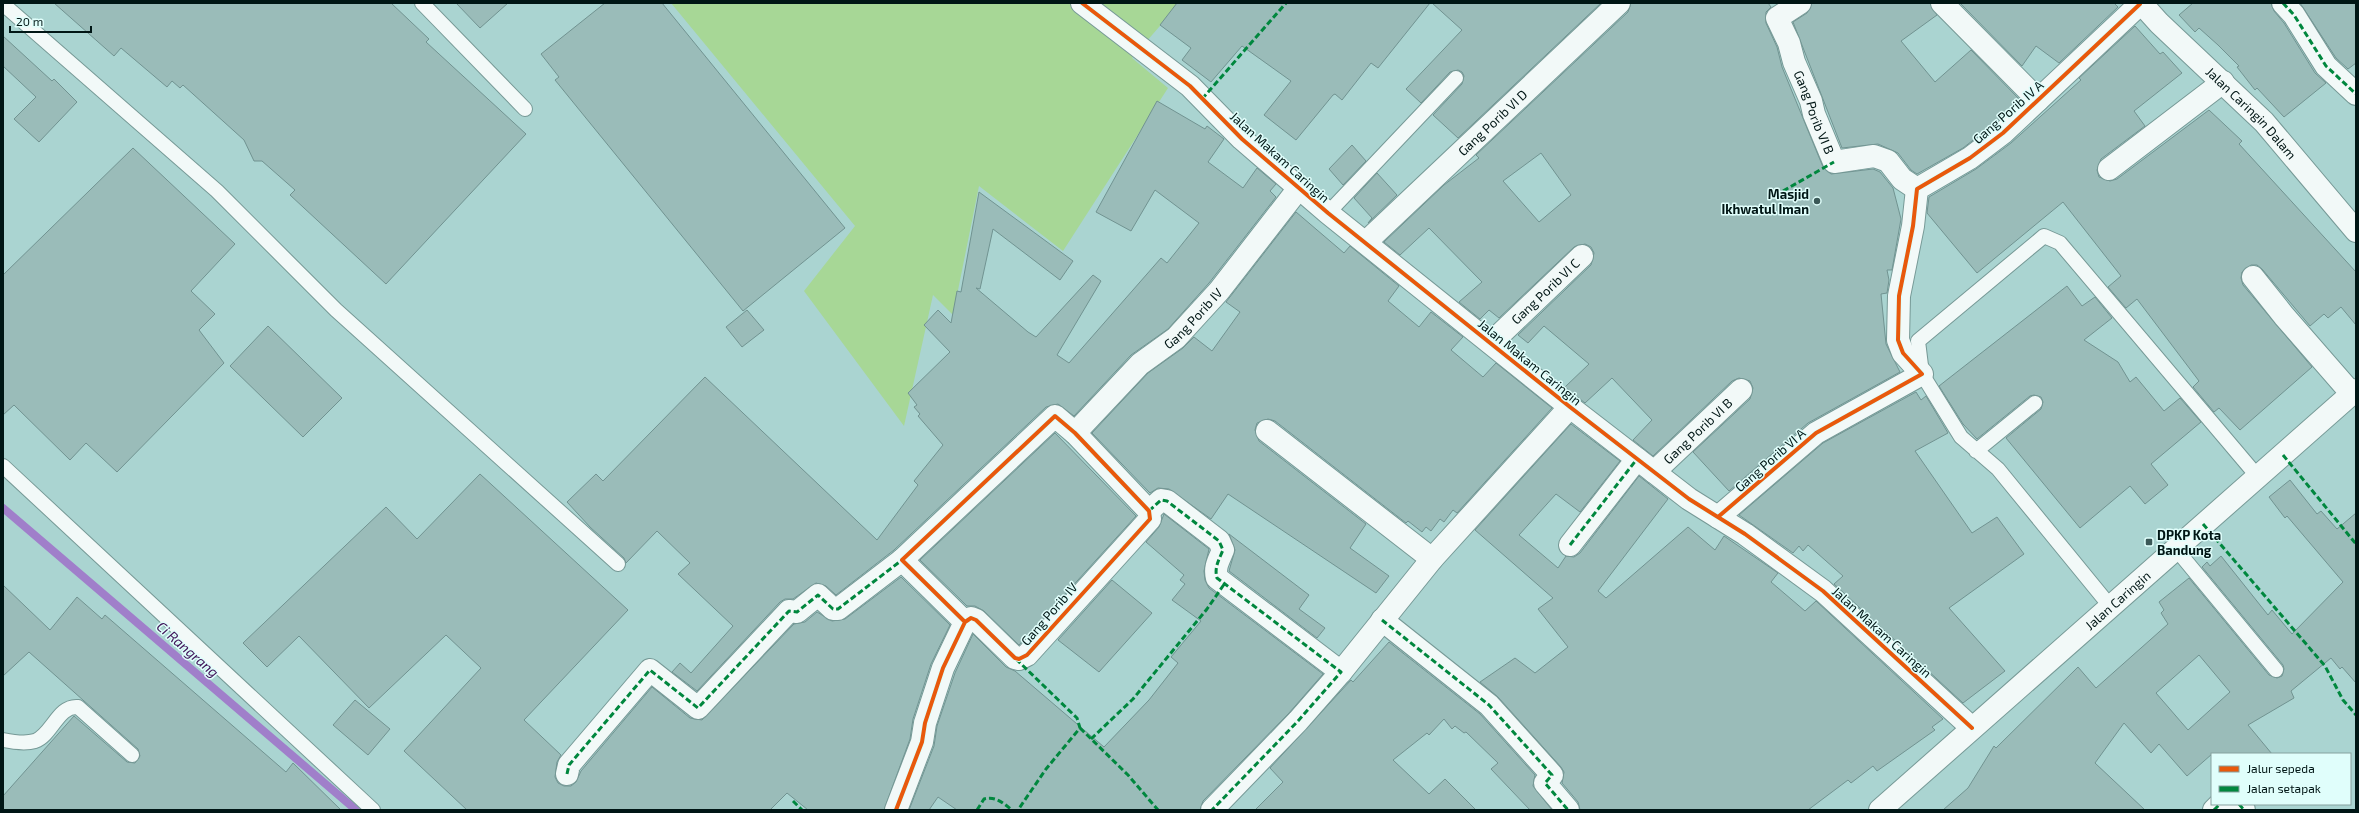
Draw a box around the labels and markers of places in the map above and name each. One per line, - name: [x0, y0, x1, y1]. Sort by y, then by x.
- place label: Masjid Ikhwatul Iman: [1721, 186, 1809, 217]
- marker: Masjid Ikhwatul Iman: [1812, 196, 1822, 206]
- place label: DPKP Kota Bandung: [2157, 527, 2221, 558]
- marker: DPKP Kota Bandung: [2144, 537, 2154, 547]

